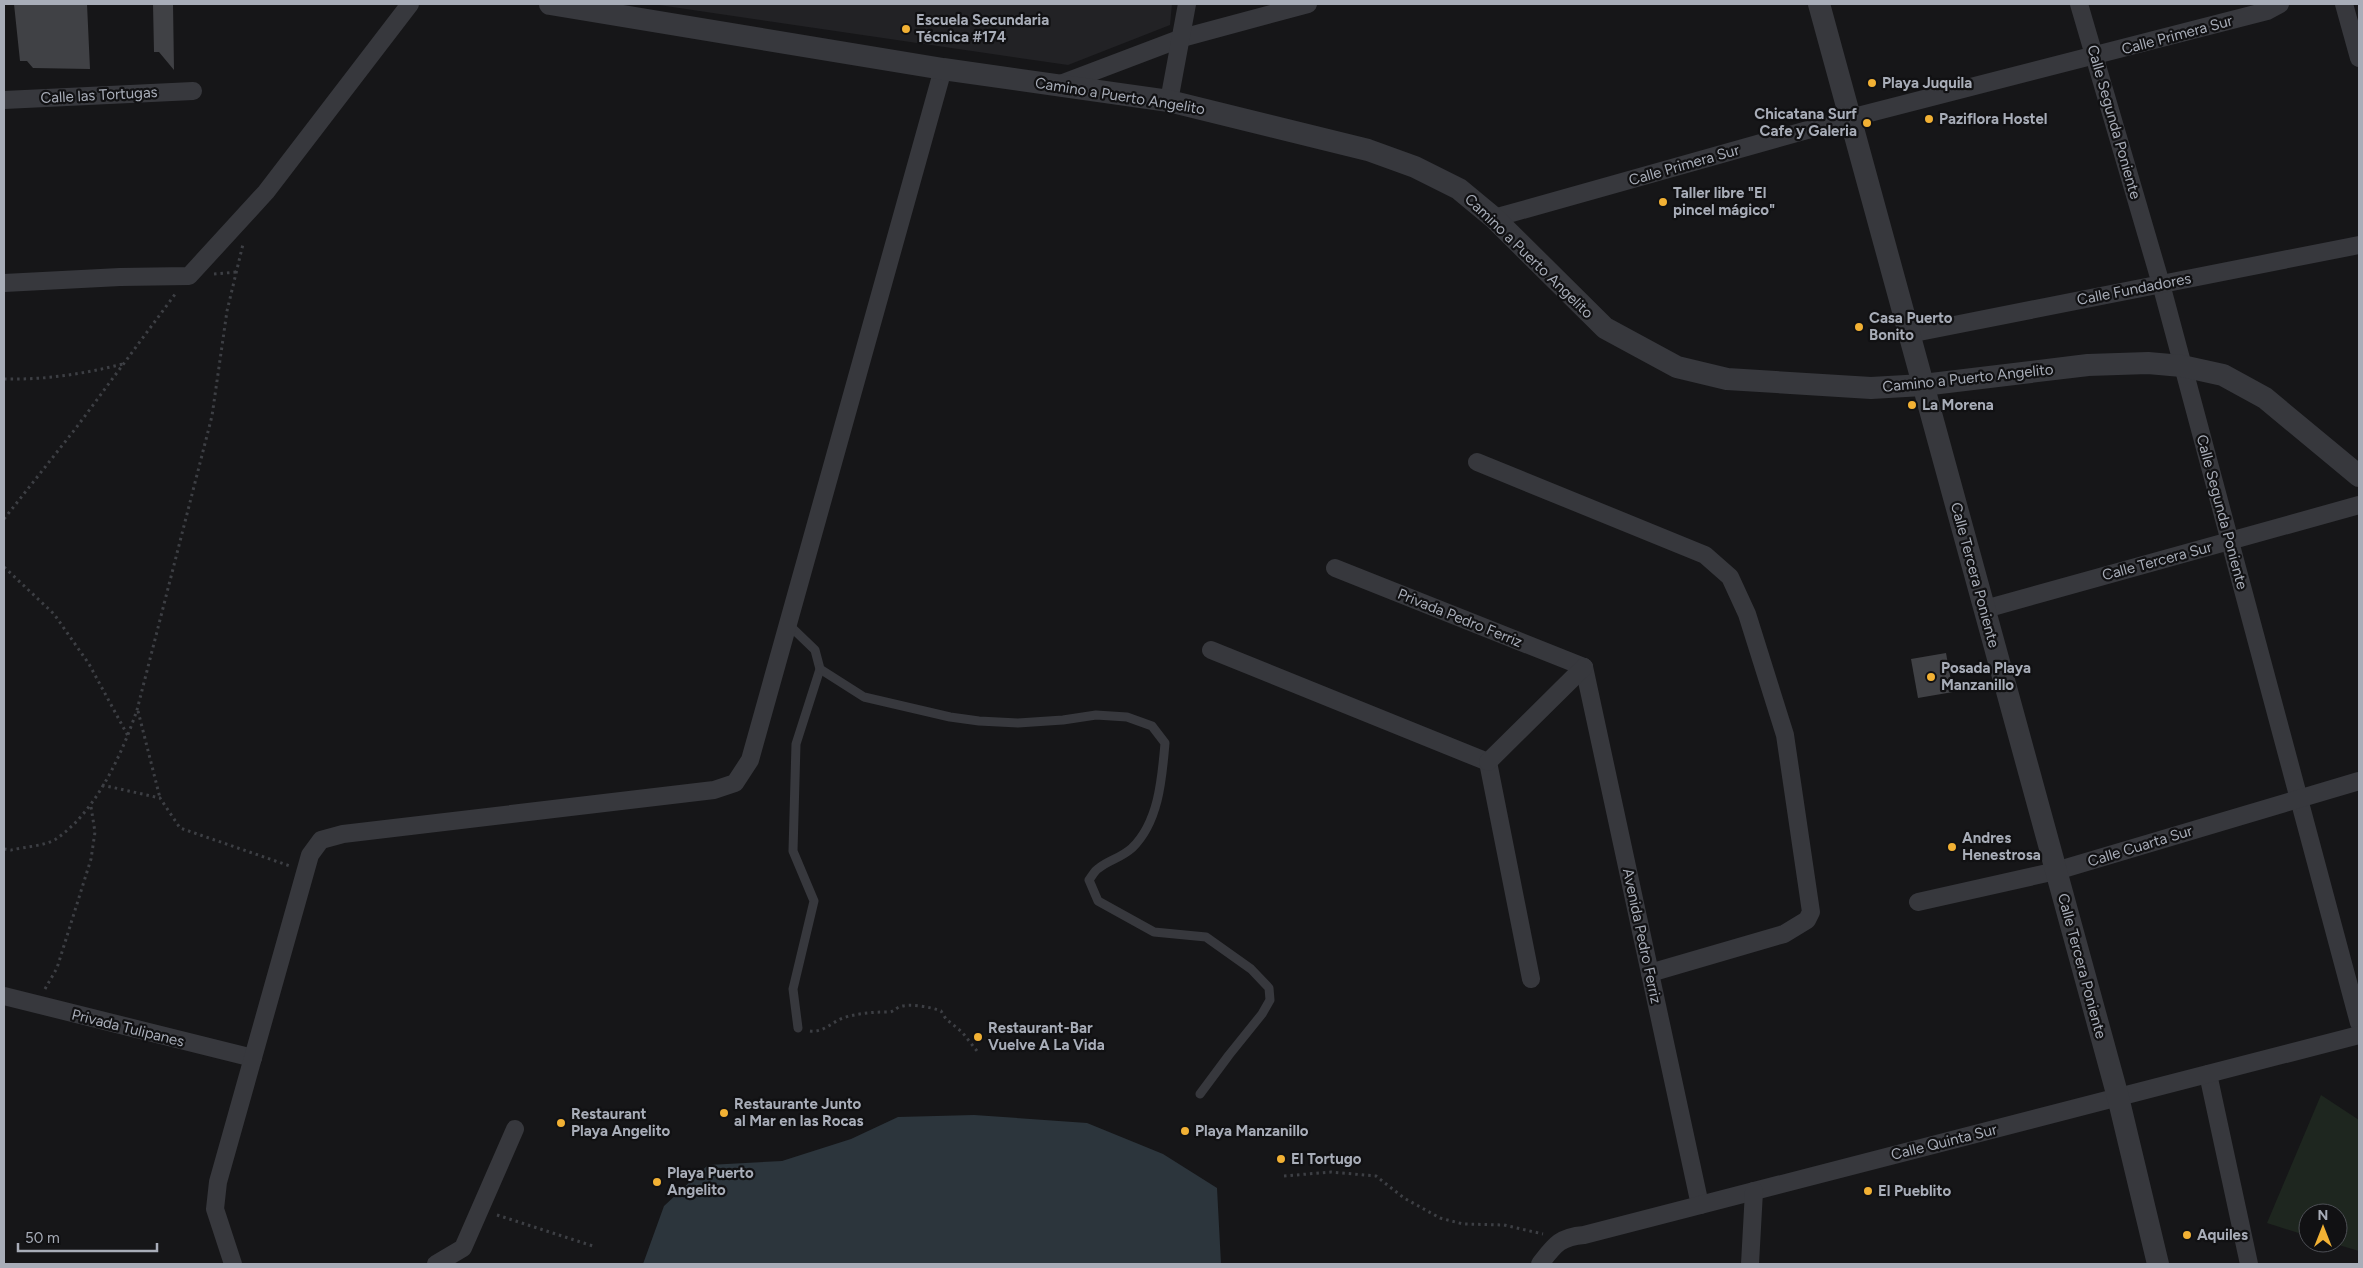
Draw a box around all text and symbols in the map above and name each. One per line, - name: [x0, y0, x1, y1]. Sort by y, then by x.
- place label: Escuela Secundaria Técnica #174: [916, 11, 1049, 46]
- street label: Calle Primera Sur: [2120, 12, 2234, 58]
- marker: Escuela Secundaria Técnica #174: [900, 23, 912, 35]
- street label: Calle Segunda Poniente: [2083, 43, 2145, 201]
- street label: Camino a Puerto Angelito: [1034, 74, 1207, 118]
- place label: Playa Juquila: [1882, 74, 1972, 92]
- marker: Playa Juquila: [1866, 77, 1878, 89]
- street label: Calle las Tortugas: [40, 83, 158, 107]
- place label: Chicatana Surf Cafe y Galeria: [1754, 105, 1857, 140]
- place label: Paziflora Hostel: [1939, 110, 2047, 128]
- marker: Paziflora Hostel: [1923, 113, 1935, 125]
- marker: Chicatana Surf Cafe y Galeria: [1861, 117, 1873, 129]
- street label: Calle Primera Sur: [1627, 141, 1741, 189]
- place label: Taller libre "El pincel mágico": [1673, 184, 1775, 219]
- street label: Camino a Puerto Angelito: [1461, 190, 1597, 322]
- marker: Taller libre "El pincel mágico": [1657, 196, 1669, 208]
- street label: Calle Fundadores: [2075, 269, 2193, 309]
- place label: Casa Puerto Bonito: [1869, 309, 1953, 344]
- marker: Casa Puerto Bonito: [1853, 321, 1865, 333]
- street label: Camino a Puerto Angelito: [1882, 360, 2055, 396]
- place label: La Morena: [1922, 396, 1994, 414]
- marker: La Morena: [1906, 399, 1918, 411]
- street label: Calle Segunda Poniente: [2193, 433, 2251, 591]
- street label: Calle Tercera Poniente: [1947, 500, 2003, 650]
- street label: Calle Tercera Sur: [2100, 538, 2214, 584]
- street label: Privada Pedro Ferriz: [1395, 585, 1525, 651]
- place label: Posada Playa Manzanillo: [1941, 659, 2031, 694]
- marker: Posada Playa Manzanillo: [1925, 671, 1937, 683]
- street label: Calle Cuarta Sur: [2085, 822, 2195, 870]
- place label: Andres Henestrosa: [1962, 829, 2041, 864]
- marker: Andres Henestrosa: [1946, 841, 1958, 853]
- street label: Avenida Pedro Ferriz: [1619, 867, 1665, 1005]
- street label: Calle Tercera Poniente: [2054, 891, 2110, 1041]
- street label: Privada Tulipanes: [70, 1005, 186, 1051]
- place label: Restaurant-Bar Vuelve A La Vida: [988, 1019, 1105, 1054]
- marker: Restaurant-Bar Vuelve A La Vida: [972, 1031, 984, 1043]
- place label: Restaurante Junto al Mar en las Rocas: [734, 1095, 864, 1130]
- place label: Restaurant Playa Angelito: [571, 1105, 671, 1140]
- marker: Restaurante Junto al Mar en las Rocas: [718, 1107, 730, 1119]
- marker: Restaurant Playa Angelito: [555, 1117, 567, 1129]
- street label: Calle Quinta Sur: [1889, 1120, 1999, 1164]
- place label: Playa Manzanillo: [1195, 1122, 1309, 1140]
- marker: Playa Manzanillo: [1179, 1125, 1191, 1137]
- place label: El Tortugo: [1291, 1150, 1362, 1168]
- marker: El Tortugo: [1275, 1153, 1287, 1165]
- place label: Playa Puerto Angelito: [667, 1164, 754, 1199]
- marker: Playa Puerto Angelito: [651, 1176, 663, 1188]
- place label: El Pueblito: [1878, 1182, 1951, 1200]
- marker: El Pueblito: [1862, 1185, 1874, 1197]
- north arrow: [2298, 1203, 2348, 1253]
- text: N: [2318, 1207, 2328, 1224]
- scale bar: [18, 1220, 156, 1252]
- place label: Aquiles: [2197, 1226, 2248, 1244]
- text: 50 m: [25, 1229, 60, 1247]
- marker: Aquiles: [2181, 1229, 2193, 1241]

